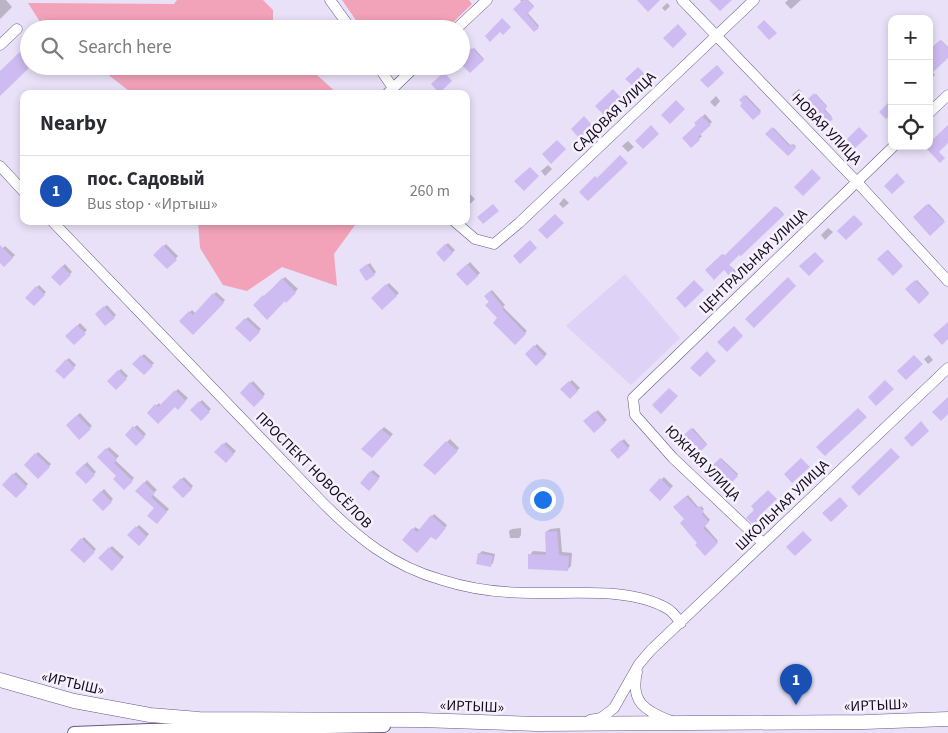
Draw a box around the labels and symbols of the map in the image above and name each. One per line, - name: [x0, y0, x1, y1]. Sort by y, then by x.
- street label: САДОВАЯ УЛИЦА: [568, 66, 661, 158]
- street label: НОВАЯ УЛИЦА: [787, 89, 867, 170]
- street label: ЦЕНТРАЛЬНАЯ УЛИЦА: [695, 204, 813, 319]
- street label: ПРОСПЕКТ НОВОСЁЛОВ: [251, 407, 377, 533]
- street label: ЮЖНАЯ УЛИЦА: [660, 421, 746, 507]
- street label: ШКОЛЬНАЯ УЛИЦА: [731, 454, 835, 556]
- your location: [530, 487, 556, 513]
- pin: 1: [780, 664, 812, 705]
- street label: «ИРТЫШ»: [39, 666, 106, 701]
- street label: «ИРТЫШ»: [844, 694, 908, 717]
- street label: «ИРТЫШ»: [440, 695, 504, 718]

